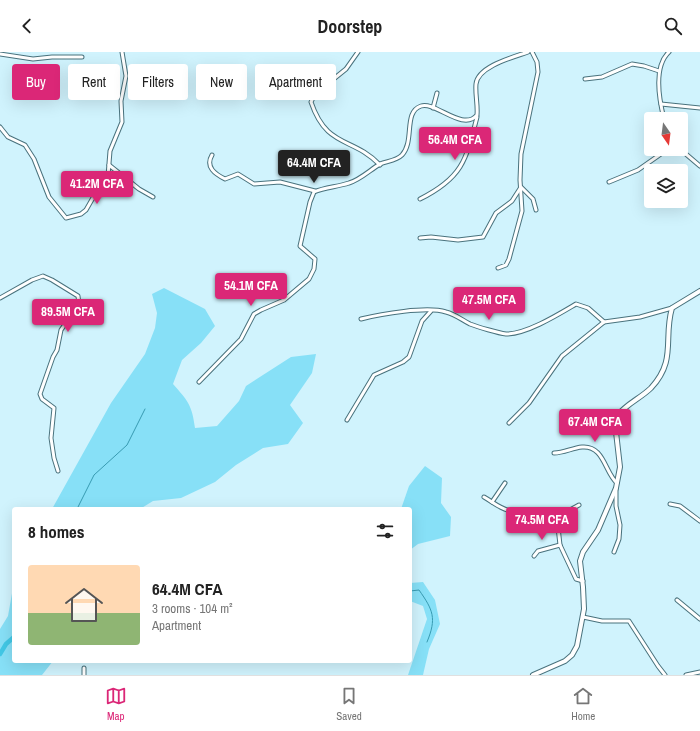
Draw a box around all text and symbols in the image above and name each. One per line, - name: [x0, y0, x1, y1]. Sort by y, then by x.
- text: Doorstep: [318, 14, 382, 39]
- icon: back: [16, 15, 38, 37]
- icon: search: [662, 15, 684, 37]
- chip: Buy: [12, 64, 60, 100]
- chip: Rent: [68, 64, 120, 100]
- chip: Filters: [128, 64, 188, 100]
- chip: New: [196, 64, 247, 100]
- chip: Apartment: [255, 64, 336, 100]
- north arrow: [644, 112, 688, 156]
- map controls: [644, 112, 688, 208]
- pin: 56.4M CFA: [409, 127, 501, 161]
- text: 56.4M CFA: [428, 131, 482, 148]
- pin: 64.4M CFA: [268, 150, 360, 184]
- text: 64.4M CFA: [287, 154, 341, 171]
- button: layers: [644, 164, 688, 208]
- pin: 41.2M CFA: [51, 171, 143, 205]
- text: 41.2M CFA: [70, 175, 124, 192]
- pin: 54.1M CFA: [205, 273, 297, 307]
- text: 54.1M CFA: [224, 277, 278, 294]
- pin: 47.5M CFA: [443, 287, 535, 321]
- text: 47.5M CFA: [462, 291, 516, 308]
- pin: 89.5M CFA: [22, 299, 114, 333]
- text: 89.5M CFA: [41, 303, 95, 320]
- pin: 67.4M CFA: [549, 409, 641, 443]
- text: 67.4M CFA: [568, 413, 622, 430]
- pin: 74.5M CFA: [496, 507, 588, 541]
- text: 74.5M CFA: [515, 511, 569, 528]
- text: 8 homes: [28, 520, 85, 543]
- icon: filters: [374, 520, 396, 542]
- text: 64.4M CFA: [152, 577, 223, 600]
- icon: home: [60, 581, 108, 629]
- text: 3 rooms · 104 m²: [152, 600, 233, 617]
- text: Apartment: [152, 617, 201, 634]
- tab: Map: [105, 685, 127, 723]
- tab: Saved: [336, 685, 362, 723]
- tab: Home: [571, 685, 595, 723]

